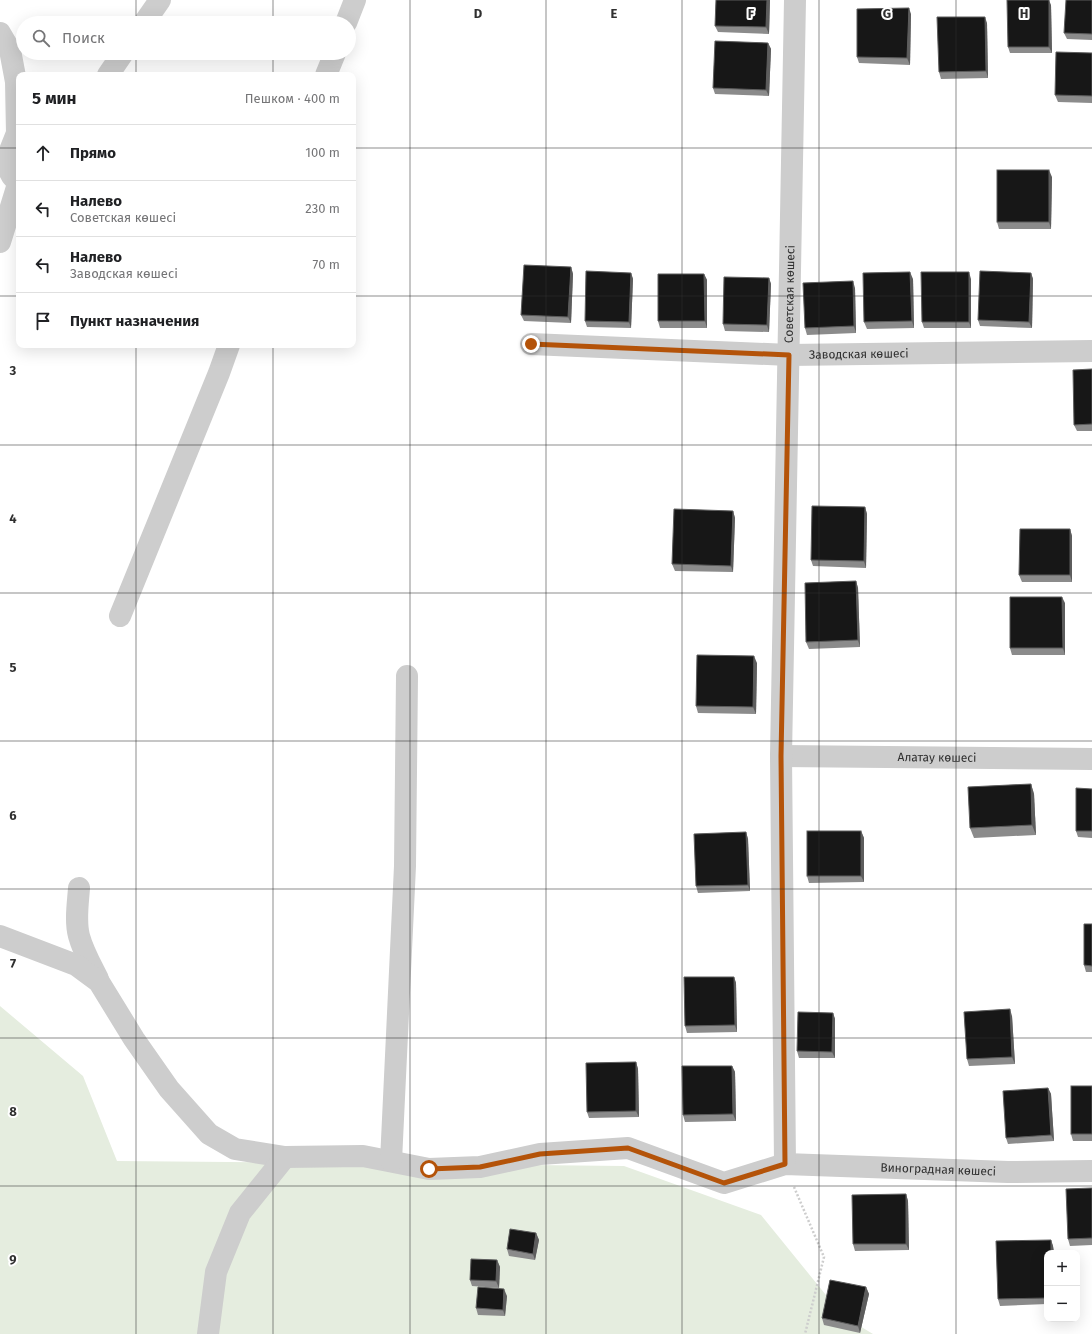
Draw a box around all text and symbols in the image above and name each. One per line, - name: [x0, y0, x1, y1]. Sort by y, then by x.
- text: D: [474, 6, 483, 21]
- text: E: [611, 6, 618, 21]
- text: F: [748, 6, 755, 21]
- text: G: [883, 6, 891, 21]
- text: H: [1020, 6, 1028, 21]
- search box: [16, 16, 356, 60]
- icon: search: [30, 27, 52, 49]
- text: Поиск: [62, 29, 105, 47]
- text: 5 мин: [32, 88, 77, 109]
- text: Пешком · 400 m: [245, 91, 340, 106]
- icon: ahead: [32, 142, 54, 164]
- text: Прямо: [70, 144, 116, 162]
- text: 100 m: [305, 145, 340, 160]
- text: Налево: [70, 192, 122, 210]
- icon: left: [32, 198, 54, 220]
- text: 230 m: [305, 201, 340, 216]
- text: Советская көшесі: [70, 210, 176, 225]
- street label: Советская көшесі: [782, 245, 797, 343]
- text: Налево: [70, 248, 122, 266]
- icon: left: [32, 254, 54, 276]
- text: 70 m: [313, 257, 340, 272]
- text: Заводская көшесі: [70, 266, 178, 281]
- icon: arrive: [32, 310, 54, 332]
- text: Пункт назначения: [70, 312, 199, 330]
- route end: [522, 335, 540, 353]
- street label: Заводская көшесі: [809, 346, 909, 362]
- text: 3: [9, 363, 17, 378]
- text: 4: [9, 511, 17, 526]
- text: 5: [10, 660, 17, 675]
- street label: Алатау көшесі: [897, 750, 977, 765]
- text: 6: [9, 808, 17, 823]
- text: 7: [10, 956, 16, 971]
- text: 8: [9, 1104, 17, 1119]
- route start: [420, 1160, 438, 1178]
- street label: Виноградная көшесі: [880, 1160, 996, 1179]
- map controls: [1044, 1250, 1080, 1322]
- button: +: [1044, 1250, 1080, 1286]
- text: 9: [9, 1252, 17, 1267]
- button: −: [1044, 1286, 1080, 1322]

